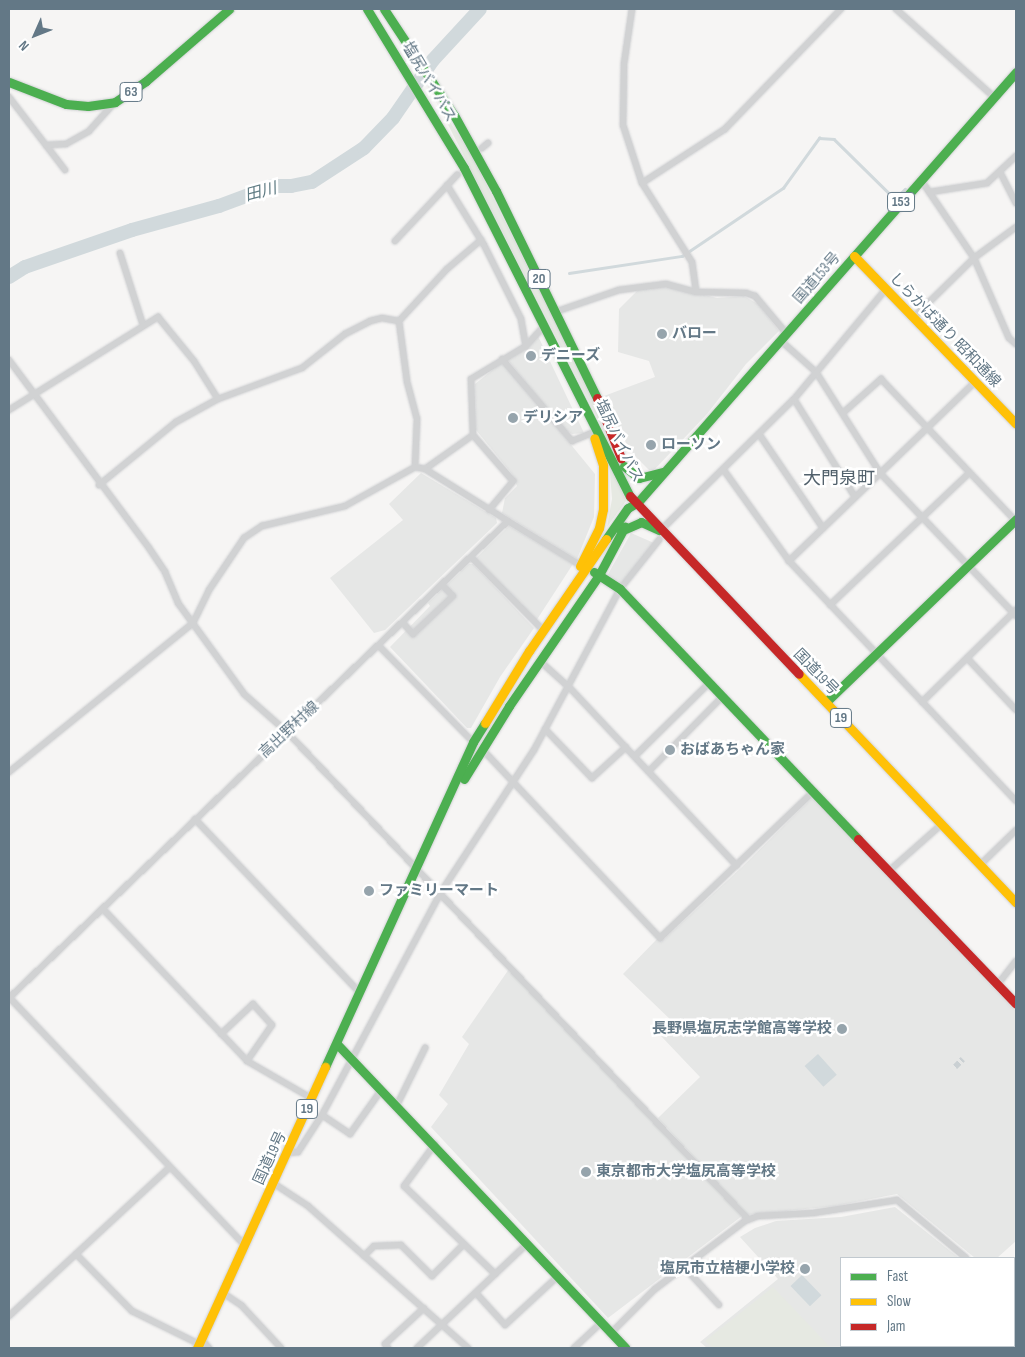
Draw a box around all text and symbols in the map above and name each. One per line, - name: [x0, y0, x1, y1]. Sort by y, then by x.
- north arrow: [10, 10, 60, 60]
- text: N: [15, 37, 33, 54]
- street label: 塩尻バイパス: [398, 39, 460, 125]
- road number: 63: [118, 80, 144, 104]
- water label: 田川: [243, 180, 279, 206]
- road number: 153: [886, 190, 916, 213]
- street label: 国道153号: [790, 248, 844, 308]
- road number: 20: [526, 268, 552, 290]
- street label: しらかば通り 昭和通線: [886, 269, 1004, 391]
- place label: バロー: [672, 325, 717, 343]
- marker: バロー: [656, 328, 668, 340]
- place label: デニーズ: [541, 347, 601, 365]
- marker: デニーズ: [525, 350, 537, 362]
- street label: 塩尻バイパス: [591, 397, 647, 485]
- place label: デリシア: [523, 409, 583, 427]
- marker: デリシア: [507, 412, 519, 424]
- place label: ローソン: [661, 436, 721, 454]
- marker: ローソン: [645, 439, 657, 451]
- district label: 大門泉町: [803, 468, 875, 490]
- street label: 国道19号: [790, 645, 842, 699]
- street label: 高出野村線: [255, 698, 323, 762]
- road number: 19: [830, 706, 852, 730]
- place label: おばあちゃん家: [680, 741, 785, 759]
- marker: おばあちゃん家: [664, 744, 676, 756]
- place label: ファミリーマート: [379, 882, 499, 900]
- marker: ファミリーマート: [363, 885, 375, 897]
- place label: 長野県塩尻志学館高等学校: [652, 1020, 832, 1038]
- marker: 長野県塩尻志学館高等学校: [836, 1023, 848, 1035]
- road number: 19: [296, 1098, 318, 1120]
- street label: 国道19号: [250, 1128, 290, 1188]
- place label: 東京都市大学塩尻高等学校: [596, 1163, 776, 1181]
- marker: 東京都市大学塩尻高等学校: [580, 1166, 592, 1178]
- legend: [840, 1257, 1015, 1347]
- place label: 塩尻市立桔梗小学校: [660, 1260, 795, 1278]
- marker: 塩尻市立桔梗小学校: [799, 1263, 811, 1275]
- text: Fast: [887, 1267, 908, 1286]
- text: Slow: [887, 1292, 911, 1311]
- text: Jam: [887, 1317, 905, 1336]

